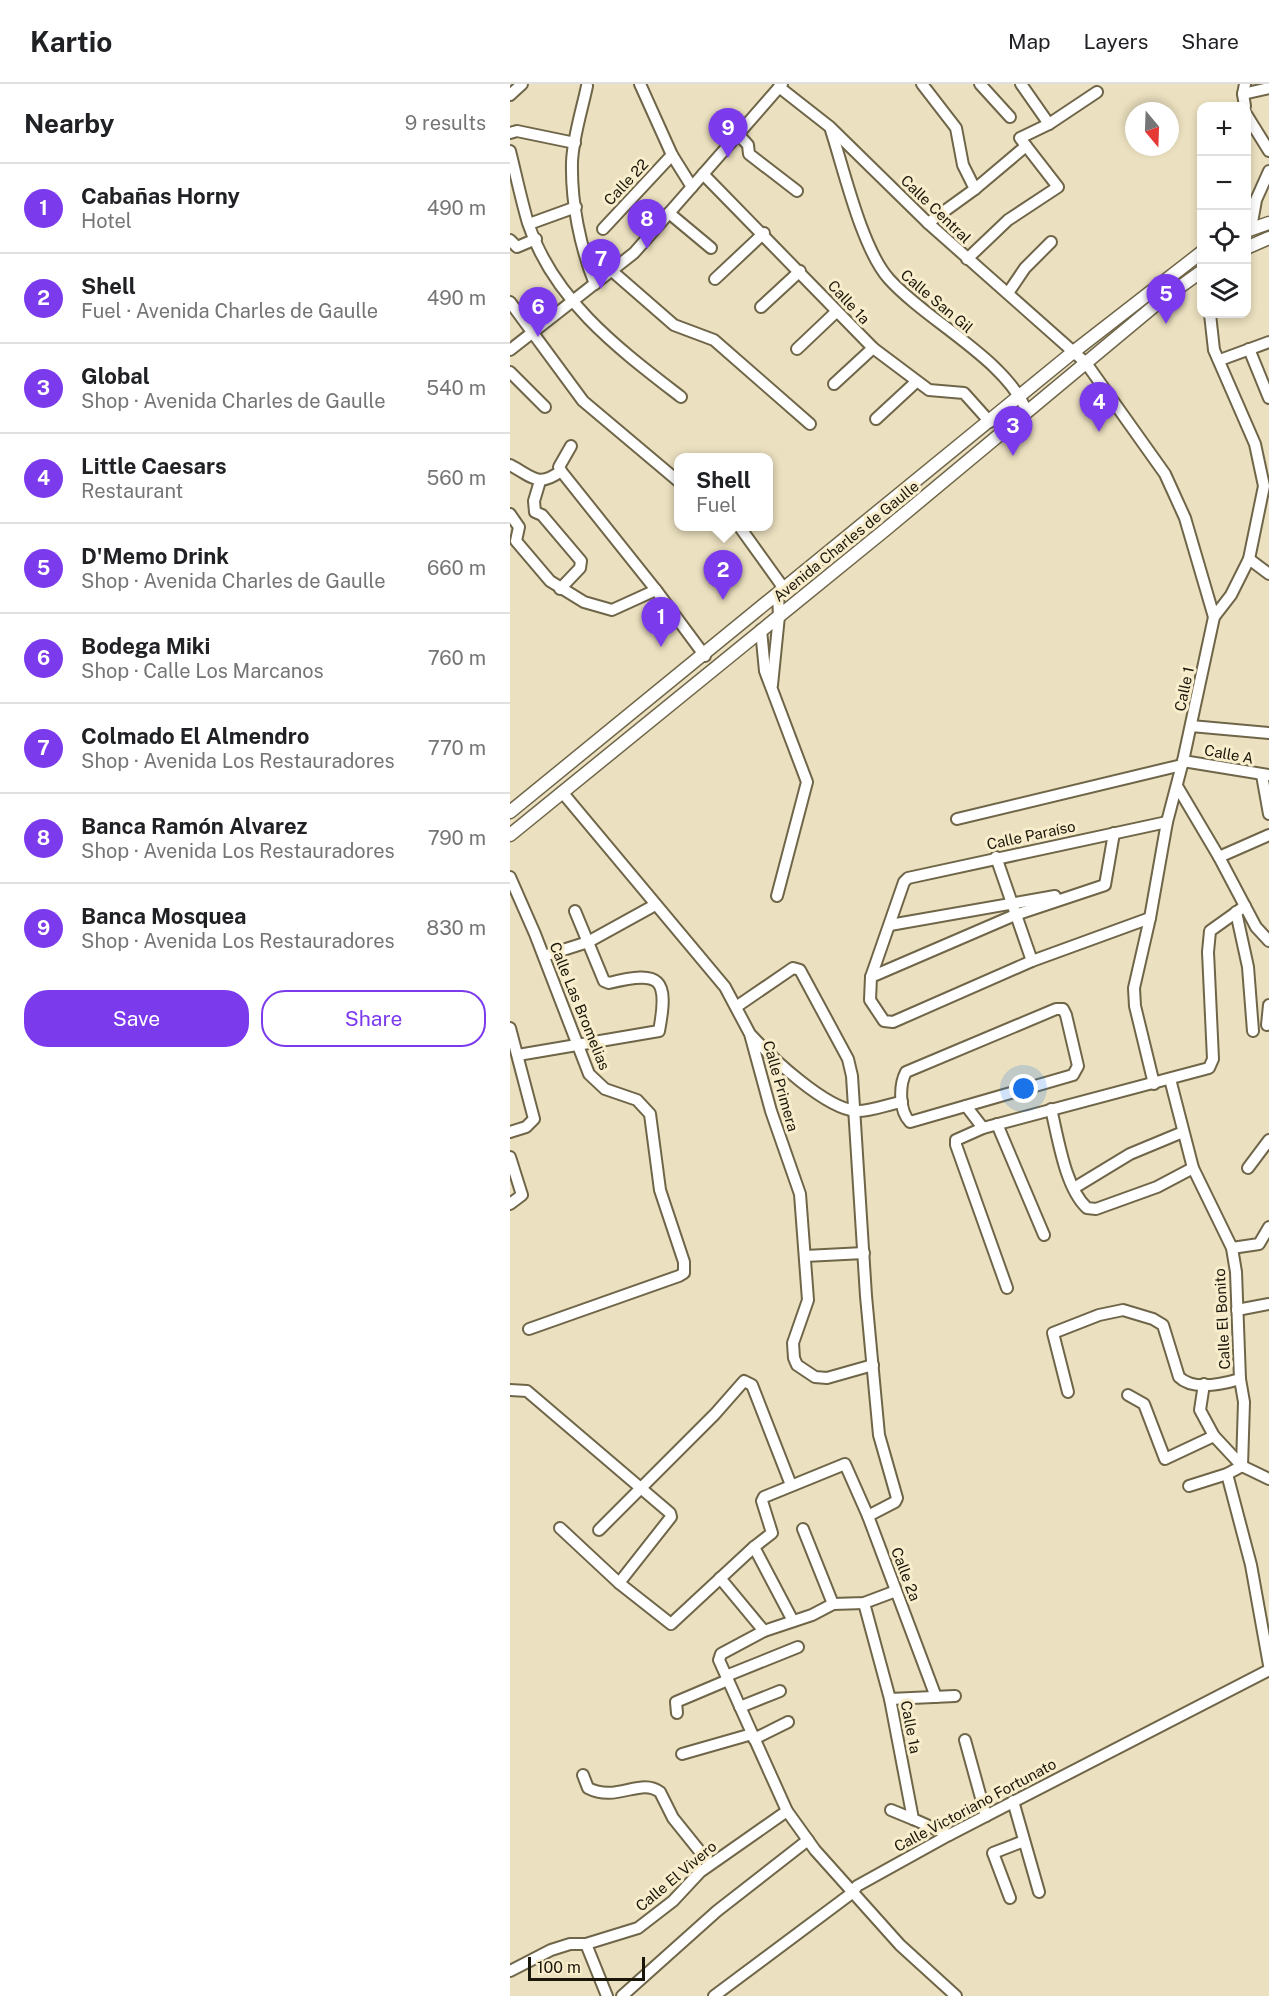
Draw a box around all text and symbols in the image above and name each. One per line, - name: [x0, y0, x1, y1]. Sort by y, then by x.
- text: Kartio: [30, 25, 112, 58]
- text: Map: [1008, 29, 1051, 54]
- text: Layers: [1084, 29, 1148, 54]
- text: Share: [1181, 29, 1239, 54]
- north arrow: [1125, 102, 1179, 156]
- map controls: [1197, 102, 1251, 318]
- button: +: [1197, 102, 1251, 156]
- text: Nearby: [24, 108, 114, 139]
- pin: 9: [708, 109, 748, 158]
- text: 9 results: [405, 111, 486, 135]
- street label: Calle 22: [600, 155, 652, 209]
- button: −: [1197, 156, 1251, 210]
- street label: Calle Central: [898, 171, 974, 247]
- text: Cabañas Horny: [81, 183, 240, 209]
- text: 1: [39, 196, 48, 220]
- text: 490 m: [427, 196, 486, 220]
- pin: 8: [628, 200, 666, 249]
- text: Hotel: [81, 209, 132, 233]
- button: locate: [1197, 210, 1251, 264]
- pin: 7: [582, 240, 620, 289]
- button: layers: [1197, 264, 1251, 318]
- street label: Calle San Gil: [897, 266, 977, 336]
- text: Shell: [81, 273, 136, 299]
- pin: 5: [1146, 274, 1186, 324]
- street label: Calle 1a: [825, 277, 873, 327]
- text: 2: [37, 286, 50, 310]
- text: 490 m: [427, 286, 486, 310]
- pin: 6: [519, 288, 558, 337]
- text: Fuel · Avenida Charles de Gaulle: [81, 299, 378, 323]
- text: Global: [81, 363, 150, 389]
- text: 3: [37, 376, 50, 400]
- text: 540 m: [426, 376, 486, 400]
- pin: 4: [1080, 382, 1118, 432]
- text: Shop · Avenida Charles de Gaulle: [81, 389, 385, 413]
- pin: 3: [994, 406, 1032, 456]
- text: Little Caesars: [81, 453, 227, 479]
- popup: [674, 453, 773, 531]
- text: 4: [37, 466, 50, 490]
- text: 560 m: [426, 466, 486, 490]
- text: Shell: [696, 467, 751, 493]
- street label: Avenida Charles de Gaulle: [770, 477, 922, 605]
- text: Restaurant: [81, 479, 183, 503]
- text: Fuel: [696, 493, 737, 517]
- text: D'Memo Drink: [81, 543, 229, 569]
- pin: 2: [704, 550, 742, 600]
- text: 5: [37, 556, 50, 580]
- text: 660 m: [427, 556, 486, 580]
- text: Shop · Avenida Charles de Gaulle: [81, 569, 385, 593]
- pin: 1: [642, 598, 680, 647]
- text: Bodega Miki: [81, 633, 210, 659]
- text: 6: [37, 646, 50, 670]
- text: 760 m: [428, 646, 486, 670]
- text: Shop · Calle Los Marcanos: [81, 659, 324, 683]
- street label: Calle 1: [1171, 665, 1197, 713]
- text: Colmado El Almendro: [81, 723, 309, 749]
- text: 7: [37, 736, 50, 760]
- text: 770 m: [428, 736, 486, 760]
- street label: Calle A: [1203, 741, 1255, 767]
- text: Shop · Avenida Los Restauradores: [81, 749, 395, 773]
- text: Banca Ramón Alvarez: [81, 813, 307, 839]
- street label: Calle Paraíso: [985, 817, 1077, 853]
- text: 8: [37, 826, 50, 850]
- text: 790 m: [428, 826, 486, 850]
- text: Shop · Avenida Los Restauradores: [81, 839, 395, 863]
- text: Banca Mosquea: [81, 903, 247, 929]
- text: 9: [37, 916, 50, 940]
- text: 830 m: [426, 916, 486, 940]
- text: Shop · Avenida Los Restauradores: [81, 929, 395, 953]
- street label: Calle Las Bromelias: [547, 939, 613, 1073]
- button: Save: [24, 990, 249, 1047]
- button: Share: [261, 990, 486, 1047]
- street label: Calle Primera: [760, 1039, 802, 1133]
- your location: [1009, 1074, 1038, 1103]
- street label: Calle El Bonito: [1211, 1268, 1233, 1370]
- street label: Calle 2a: [888, 1545, 924, 1603]
- street label: Calle 1a: [898, 1699, 924, 1755]
- street label: Calle Victoriano Fortunato: [891, 1755, 1059, 1855]
- street label: Calle El Vivero: [632, 1837, 720, 1915]
- scale bar: [528, 1954, 645, 1982]
- text: 100 m: [537, 1958, 581, 1977]

